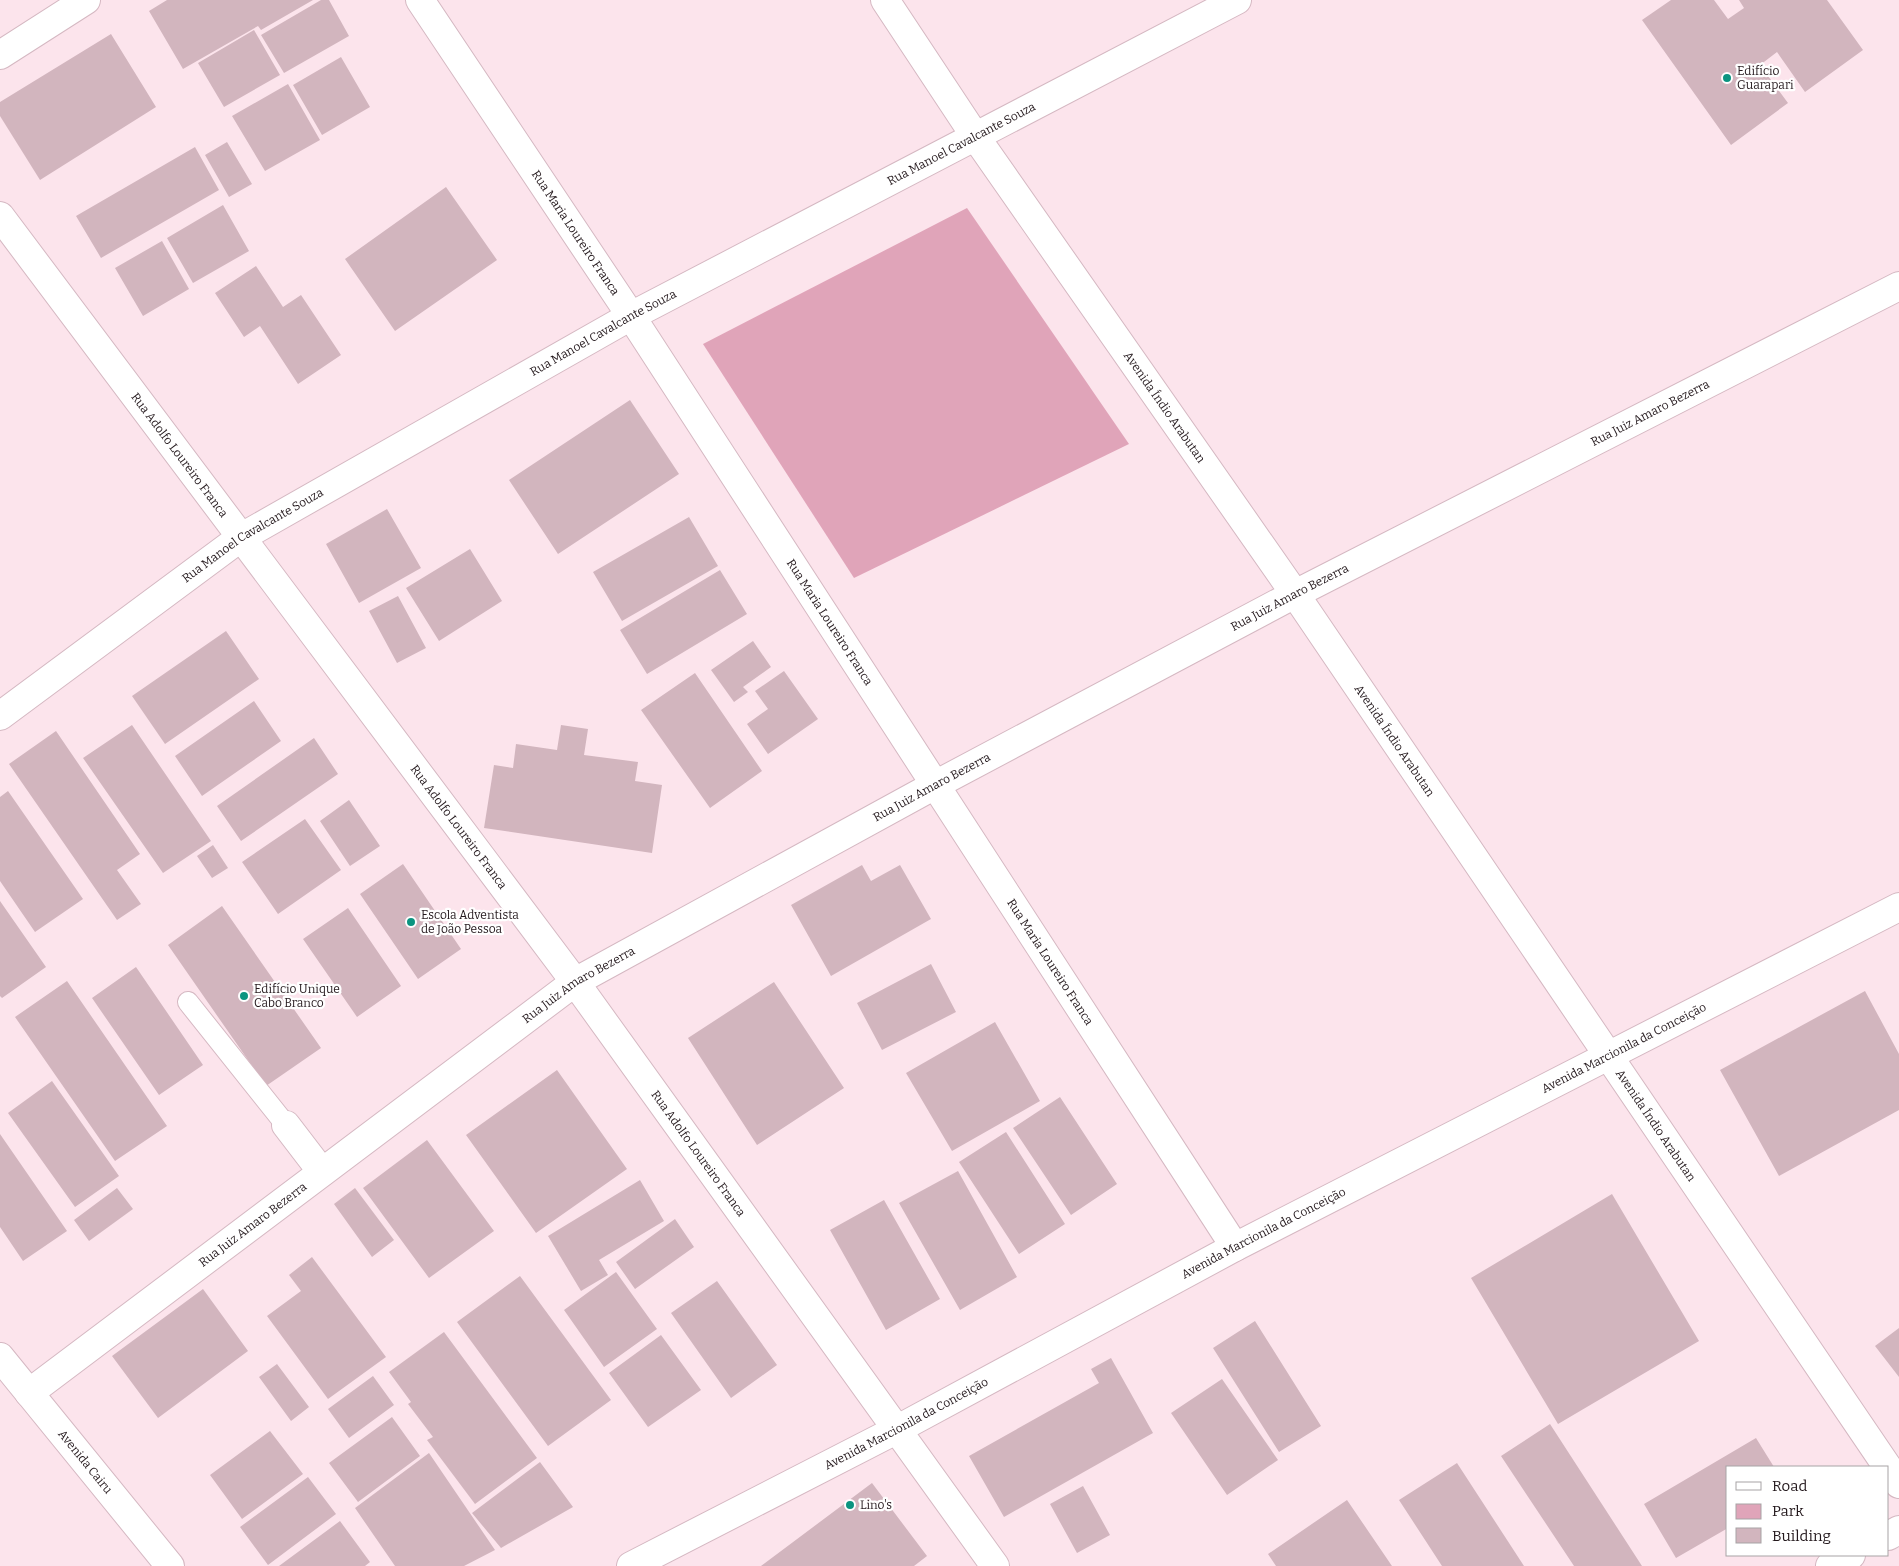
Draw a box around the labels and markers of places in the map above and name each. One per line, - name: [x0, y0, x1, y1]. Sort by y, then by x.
- place label: Edifício Guarapari: [1737, 64, 1794, 92]
- marker: Edifício Guarapari: [1721, 72, 1733, 84]
- place label: Escola Adventista de João Pessoa: [421, 908, 519, 936]
- marker: Escola Adventista de João Pessoa: [405, 916, 417, 928]
- place label: Edifício Unique Cabo Branco: [254, 982, 340, 1010]
- marker: Edifício Unique Cabo Branco: [238, 990, 250, 1002]
- place label: Lino's: [860, 1498, 892, 1512]
- marker: Lino's: [844, 1499, 856, 1511]

